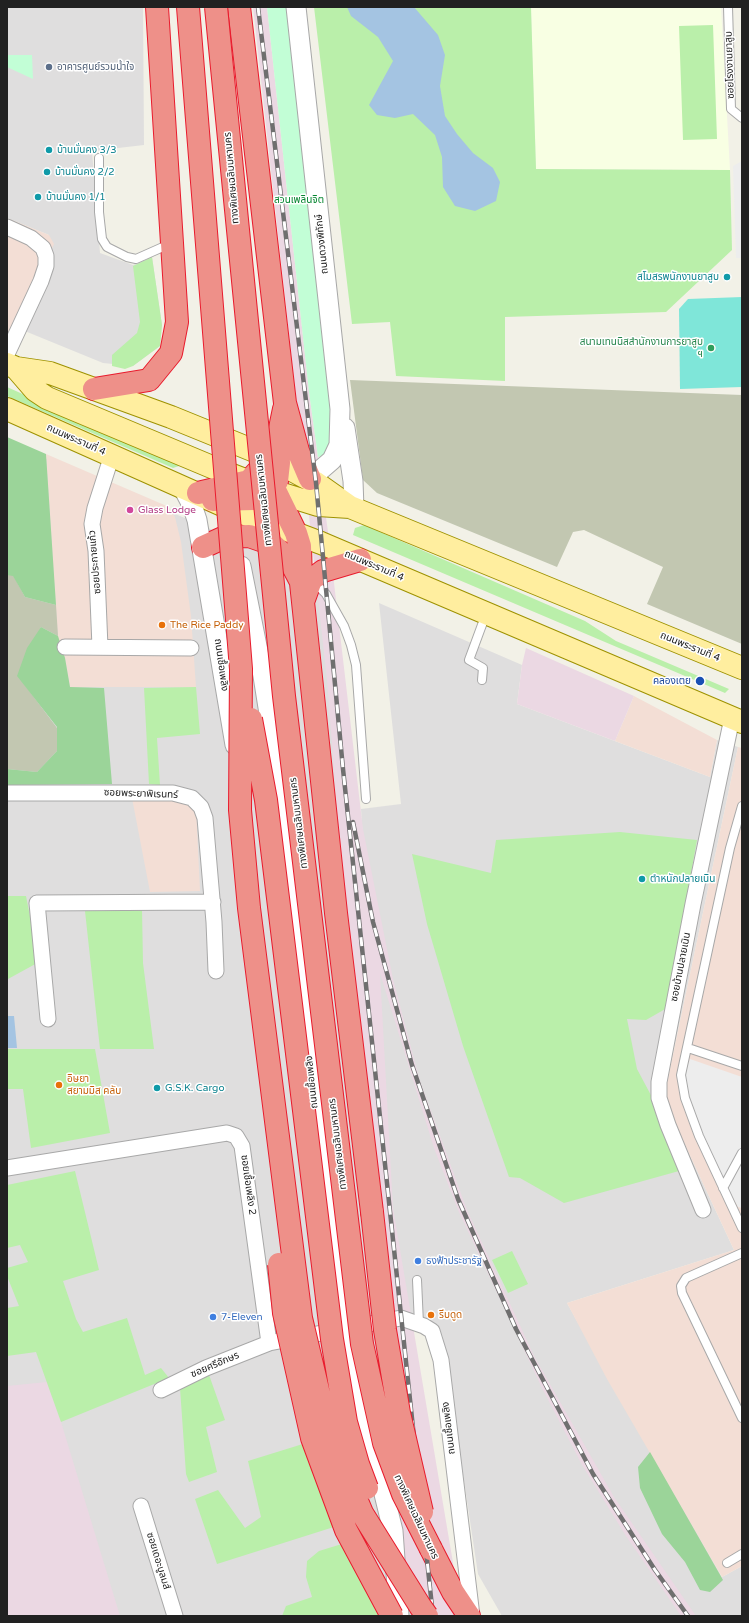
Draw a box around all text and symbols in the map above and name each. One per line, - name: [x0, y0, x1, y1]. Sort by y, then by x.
- street label: ซอยโรงงานยาสูบ: [723, 31, 737, 99]
- place label: อาคารศูนย์รวมน้ำใจ: [57, 61, 134, 73]
- marker: อาคารศูนย์รวมน้ำใจ: [44, 62, 54, 72]
- street label: ทางพิเศษเฉลิมมหานคร: [222, 132, 242, 224]
- place label: บ้านมั่นคง 3/3: [57, 144, 117, 156]
- marker: บ้านมั่นคง 3/3: [44, 145, 54, 155]
- place label: บ้านมั่นคง 2/2: [55, 166, 115, 178]
- marker: บ้านมั่นคง 2/2: [42, 167, 52, 177]
- place label: บ้านมั่นคง 1/1: [46, 191, 106, 203]
- marker: บ้านมั่นคง 1/1: [33, 192, 43, 202]
- park label: สวนเพลินจิต: [274, 194, 324, 206]
- street label: ถนนดวงพิทักษ์: [313, 213, 331, 275]
- place label: สโมสรพนักงานยาสูบ: [637, 271, 719, 283]
- marker: สโมสรพนักงานยาสูบ: [722, 272, 732, 282]
- place label: สนามเทนนิสสำนักงานการยาสูบ ฯ: [580, 336, 703, 360]
- marker: สนามเทนนิสสำนักงานการยาสูบ ฯ: [706, 343, 716, 353]
- street label: ถนนพระรามที่ 4: [45, 422, 107, 458]
- street label: ทางพิเศษเฉลิมมหานคร: [253, 454, 275, 546]
- place label: Glass Lodge: [138, 504, 196, 516]
- marker: Glass Lodge: [125, 505, 135, 515]
- street label: ซอยประกายแก้ว: [86, 530, 104, 594]
- street label: ถนนพระรามที่ 4: [342, 548, 406, 584]
- place label: The Rice Paddy: [170, 619, 244, 631]
- marker: The Rice Paddy: [157, 620, 167, 630]
- street label: ถนนพระรามที่ 4: [658, 630, 722, 664]
- street label: ถนนเชื้อเพลิง: [211, 638, 231, 692]
- place label: คลองเตย: [653, 675, 691, 687]
- marker: คลองเตย: [694, 675, 706, 687]
- street label: ทางพิเศษเฉลิมมหานคร: [287, 777, 311, 869]
- street label: ซอยพระยาพิเรนทร์: [104, 787, 178, 801]
- place label: ตำหนักปลายเนิน: [650, 873, 715, 885]
- marker: ตำหนักปลายเนิน: [637, 874, 647, 884]
- street label: ซอยบ้านปลายเนิน: [668, 931, 694, 1003]
- street label: ถนนเชื้อเพลิง: [303, 1055, 321, 1109]
- place label: อิษยา สยามมิส คลับ: [67, 1073, 121, 1096]
- marker: อิษยา สยามมิส คลับ: [54, 1080, 64, 1090]
- place label: G.S.K. Cargo: [165, 1082, 224, 1094]
- marker: G.S.K. Cargo: [152, 1083, 162, 1093]
- street label: ทางพิเศษเฉลิมมหานคร: [326, 1098, 350, 1190]
- street label: ซอยเชื้อเพลิง 2: [238, 1154, 258, 1216]
- place label: ธงฟ้าประชารัฐ: [426, 1255, 482, 1267]
- marker: ธงฟ้าประชารัฐ: [413, 1256, 423, 1266]
- place label: รีบดูด: [439, 1309, 462, 1321]
- marker: รีบดูด: [426, 1310, 436, 1320]
- place label: 7-Eleven: [221, 1311, 263, 1323]
- marker: 7-Eleven: [208, 1312, 218, 1322]
- street label: ซอยศรีอักษร: [189, 1349, 241, 1381]
- street label: ถนนเชื้อเพลิง: [440, 1401, 458, 1455]
- street label: ทางพิเศษเฉลิมมหานคร: [391, 1473, 441, 1561]
- street label: ซอยเดอะบูลมส์: [144, 1531, 172, 1591]

